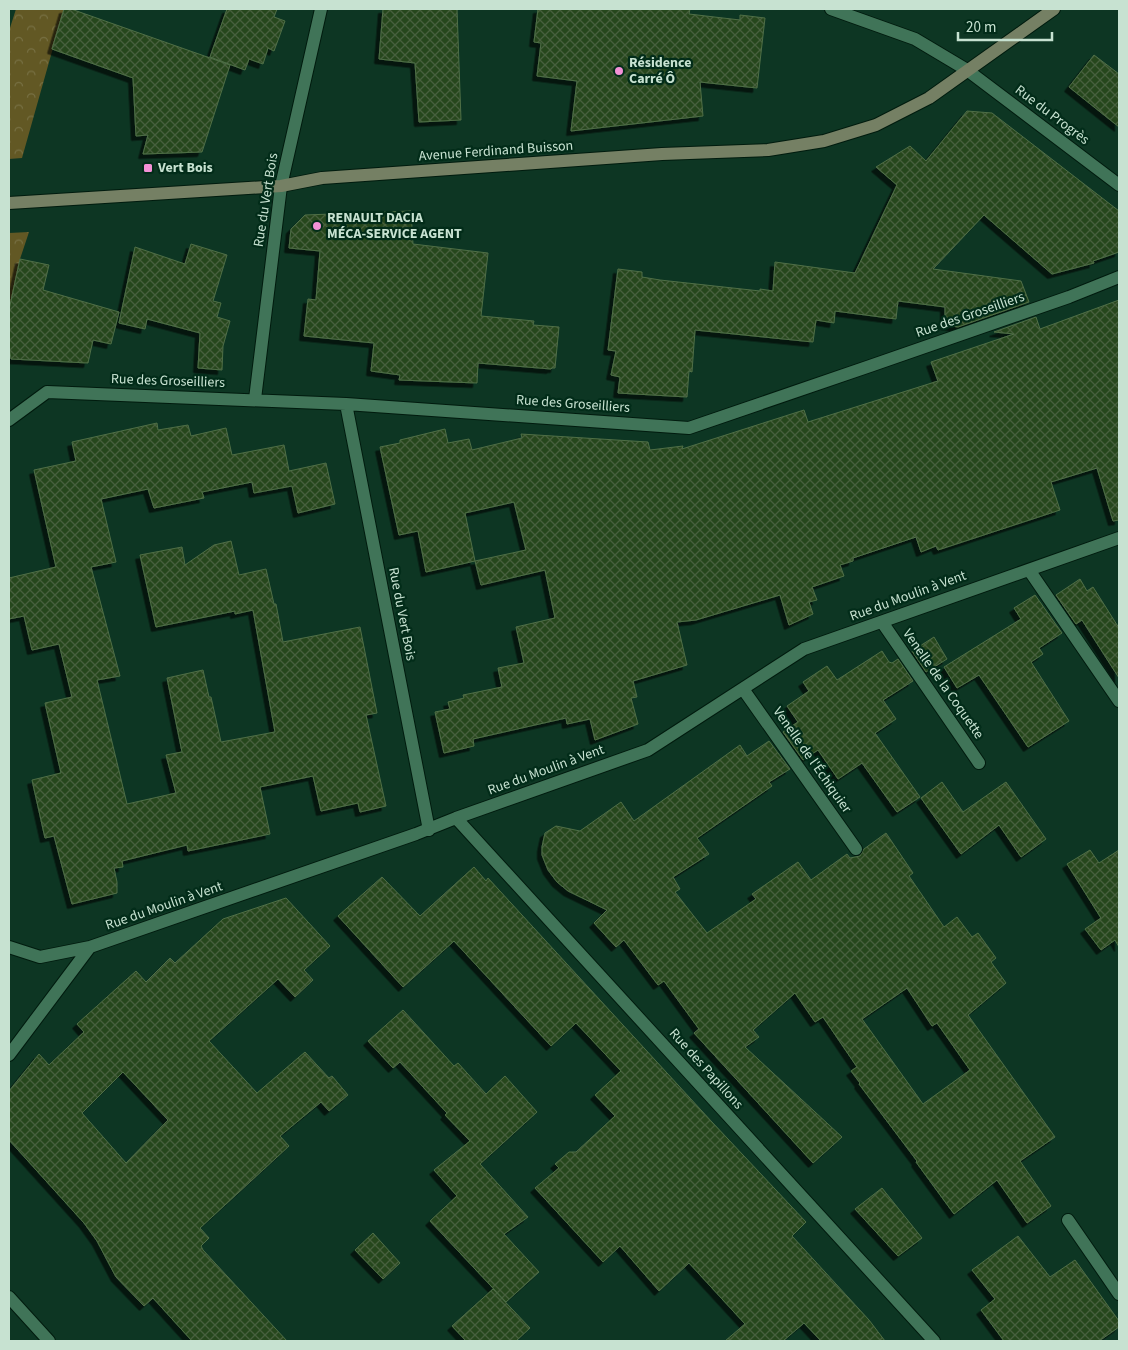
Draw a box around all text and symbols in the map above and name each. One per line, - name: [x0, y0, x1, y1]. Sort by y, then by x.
- scale bar: [958, 10, 1052, 42]
- text: 20 m: [966, 17, 996, 38]
- place label: Résidence Carré Ô: [629, 53, 691, 89]
- marker: Résidence Carré Ô: [613, 65, 625, 77]
- street label: Rue du Progrès: [1011, 80, 1093, 150]
- street label: Avenue Ferdinand Buisson: [418, 136, 574, 166]
- street label: Rue du Vert Bois: [249, 151, 283, 248]
- place label: Vert Bois: [157, 158, 213, 178]
- marker: Vert Bois: [142, 162, 154, 174]
- place label: RENAULT DACIA MÉCA-SERVICE AGENT: [327, 208, 462, 244]
- marker: RENAULT DACIA MÉCA-SERVICE AGENT: [311, 220, 323, 232]
- street label: Rue des Groseilliers: [913, 287, 1027, 343]
- street label: Rue des Groseilliers: [111, 369, 225, 393]
- street label: Rue des Groseilliers: [515, 390, 631, 418]
- street label: Rue du Vert Bois: [383, 565, 421, 663]
- street label: Rue du Moulin à Vent: [847, 566, 969, 626]
- street label: Venelle de la Coquette: [897, 625, 989, 743]
- street label: Venelle de l'Échiquier: [768, 703, 856, 817]
- street label: Rue du Moulin à Vent: [485, 740, 607, 800]
- street label: Rue du Moulin à Vent: [103, 877, 225, 935]
- street label: Rue des Papillons: [664, 1024, 748, 1114]

